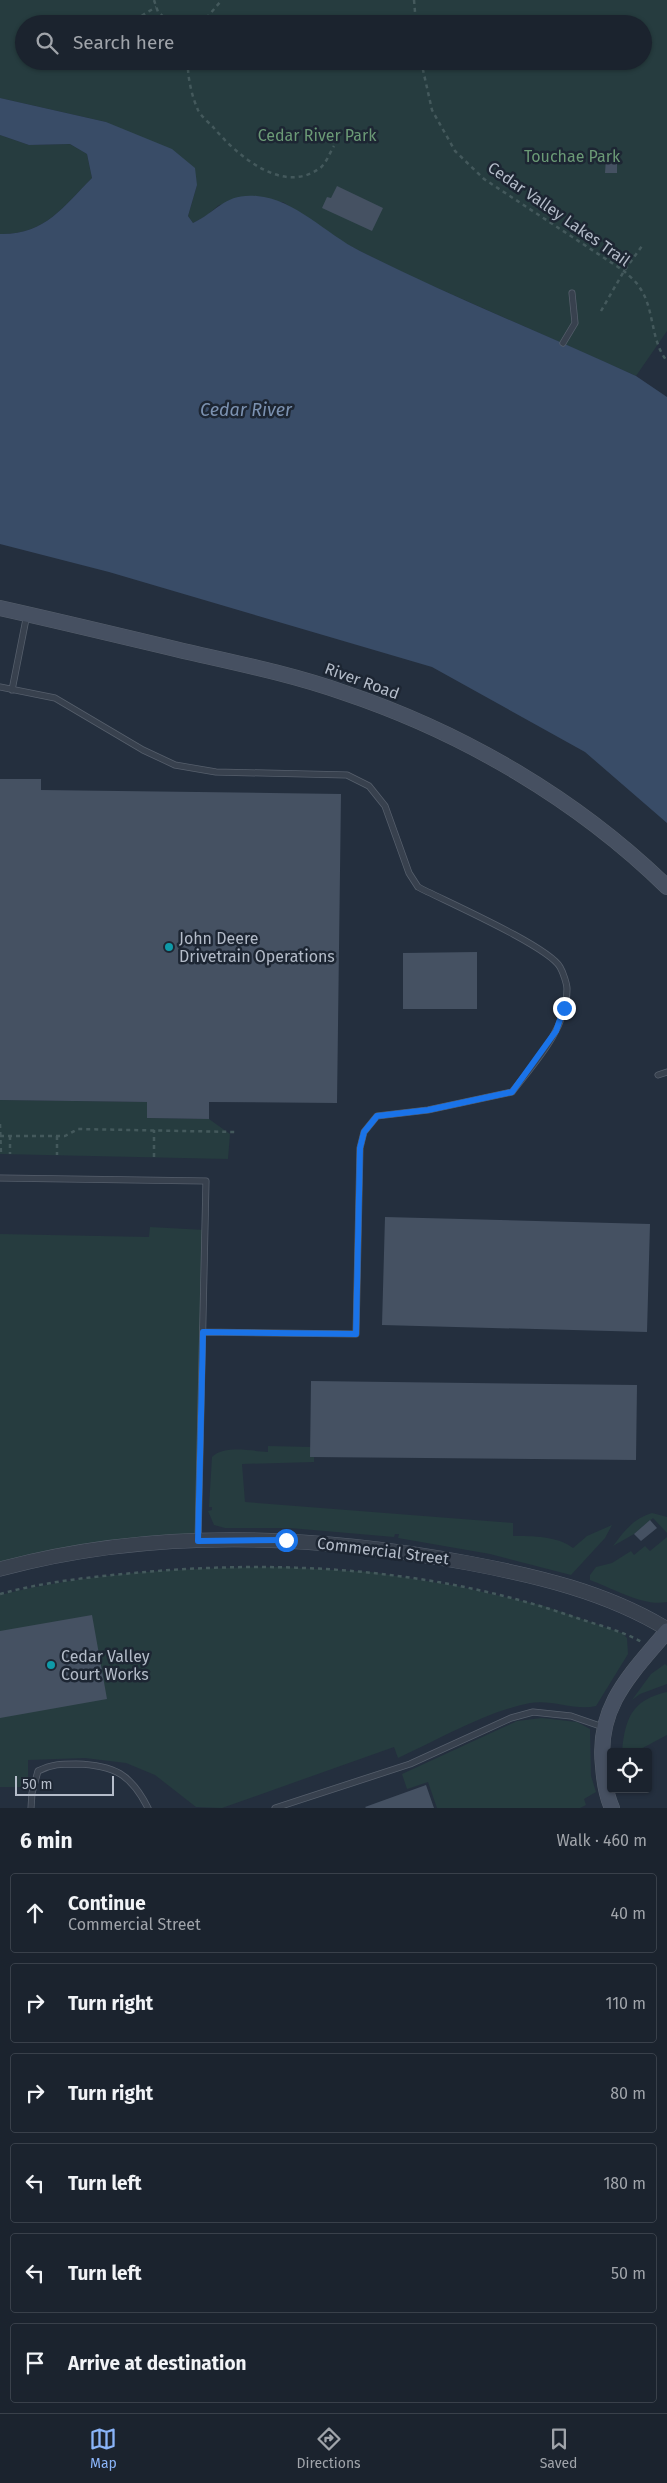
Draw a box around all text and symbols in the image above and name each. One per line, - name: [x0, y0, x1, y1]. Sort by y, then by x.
- search box: [15, 15, 652, 70]
- icon: search: [33, 29, 61, 57]
- text: Search here: [73, 31, 174, 54]
- park label: Cedar River Park: [258, 126, 377, 145]
- park label: Touchae Park: [524, 147, 621, 166]
- street label: Cedar Valley Lakes Trail: [484, 158, 634, 270]
- water label: Cedar River: [200, 399, 293, 421]
- street label: River Road: [322, 659, 402, 703]
- place label: John Deere Drivetrain Operations: [179, 929, 335, 966]
- marker: John Deere Drivetrain Operations: [163, 941, 175, 953]
- route end: [553, 997, 576, 1020]
- route start: [275, 1529, 298, 1552]
- street label: Commercial Street: [316, 1533, 450, 1569]
- place label: Cedar Valley Court Works: [61, 1647, 150, 1684]
- marker: Cedar Valley Court Works: [45, 1659, 57, 1671]
- map controls: [607, 1748, 652, 1793]
- button: locate: [607, 1748, 652, 1793]
- scale bar: [15, 1773, 114, 1796]
- text: 50 m: [22, 1776, 53, 1793]
- text: 6 min: [20, 1828, 73, 1854]
- text: Walk · 460 m: [557, 1831, 647, 1850]
- text: Continue: [68, 1892, 146, 1915]
- icon: ahead: [21, 1899, 49, 1927]
- text: 40 m: [611, 1904, 646, 1923]
- text: Commercial Street: [68, 1915, 201, 1934]
- icon: right: [21, 1989, 49, 2017]
- text: Turn right: [68, 1992, 153, 2015]
- text: 110 m: [605, 1994, 646, 2013]
- icon: right: [21, 2079, 49, 2107]
- text: Turn right: [68, 2082, 153, 2105]
- text: 80 m: [610, 2084, 646, 2103]
- icon: left: [21, 2169, 49, 2197]
- text: Turn left: [68, 2172, 142, 2195]
- text: 180 m: [603, 2174, 646, 2193]
- icon: left: [21, 2259, 49, 2287]
- text: Turn left: [68, 2262, 142, 2285]
- text: 50 m: [611, 2264, 646, 2283]
- icon: arrive: [21, 2349, 49, 2377]
- text: Arrive at destination: [68, 2352, 247, 2375]
- tab: Map: [89, 2425, 117, 2472]
- tab: Directions: [296, 2425, 361, 2472]
- tab: Saved: [540, 2425, 578, 2472]

